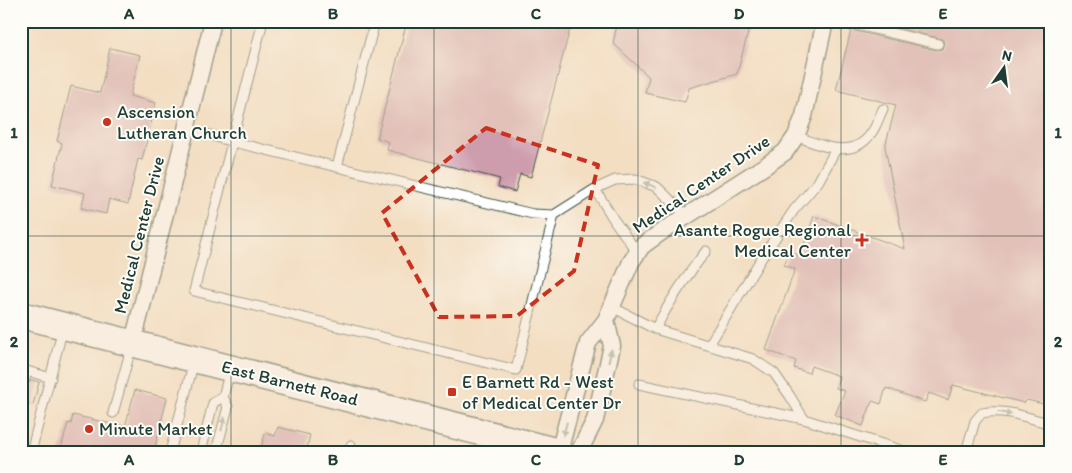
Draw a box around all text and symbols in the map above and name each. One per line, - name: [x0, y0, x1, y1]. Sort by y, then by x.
- text: A: [123, 4, 135, 23]
- text: B: [328, 4, 339, 23]
- text: C: [531, 4, 542, 23]
- text: D: [734, 4, 745, 23]
- text: E: [939, 4, 948, 23]
- north arrow: [980, 42, 1030, 92]
- text: N: [1000, 46, 1014, 65]
- place label: Ascension Lutheran Church: [117, 101, 247, 144]
- marker: Ascension Lutheran Church: [101, 116, 113, 128]
- text: 1: [10, 123, 18, 142]
- text: 1: [1054, 123, 1062, 142]
- street label: Medical Center Drive: [628, 130, 774, 238]
- street label: Medical Center Drive: [109, 154, 169, 316]
- one-way arrow: [643, 180, 657, 188]
- place label: Asante Rogue Regional Medical Center: [674, 219, 852, 262]
- marker: Asante Rogue Regional Medical Center: [855, 233, 869, 247]
- text: 2: [10, 332, 19, 351]
- text: 2: [1054, 332, 1063, 351]
- one-way arrow: [606, 348, 614, 363]
- street label: East Barnett Road: [219, 355, 361, 411]
- place label: E Barnett Rd - West of Medical Center Dr: [462, 371, 621, 414]
- marker: E Barnett Rd - West of Medical Center Dr: [446, 386, 458, 398]
- one-way arrow: [997, 409, 1013, 417]
- one-way arrow: [219, 417, 227, 432]
- place label: Minute Market: [99, 418, 213, 440]
- one-way arrow: [560, 422, 568, 437]
- marker: Minute Market: [83, 423, 95, 435]
- text: A: [123, 450, 135, 469]
- text: B: [328, 450, 339, 469]
- text: C: [531, 450, 542, 469]
- text: D: [734, 450, 745, 469]
- text: E: [939, 450, 948, 469]

